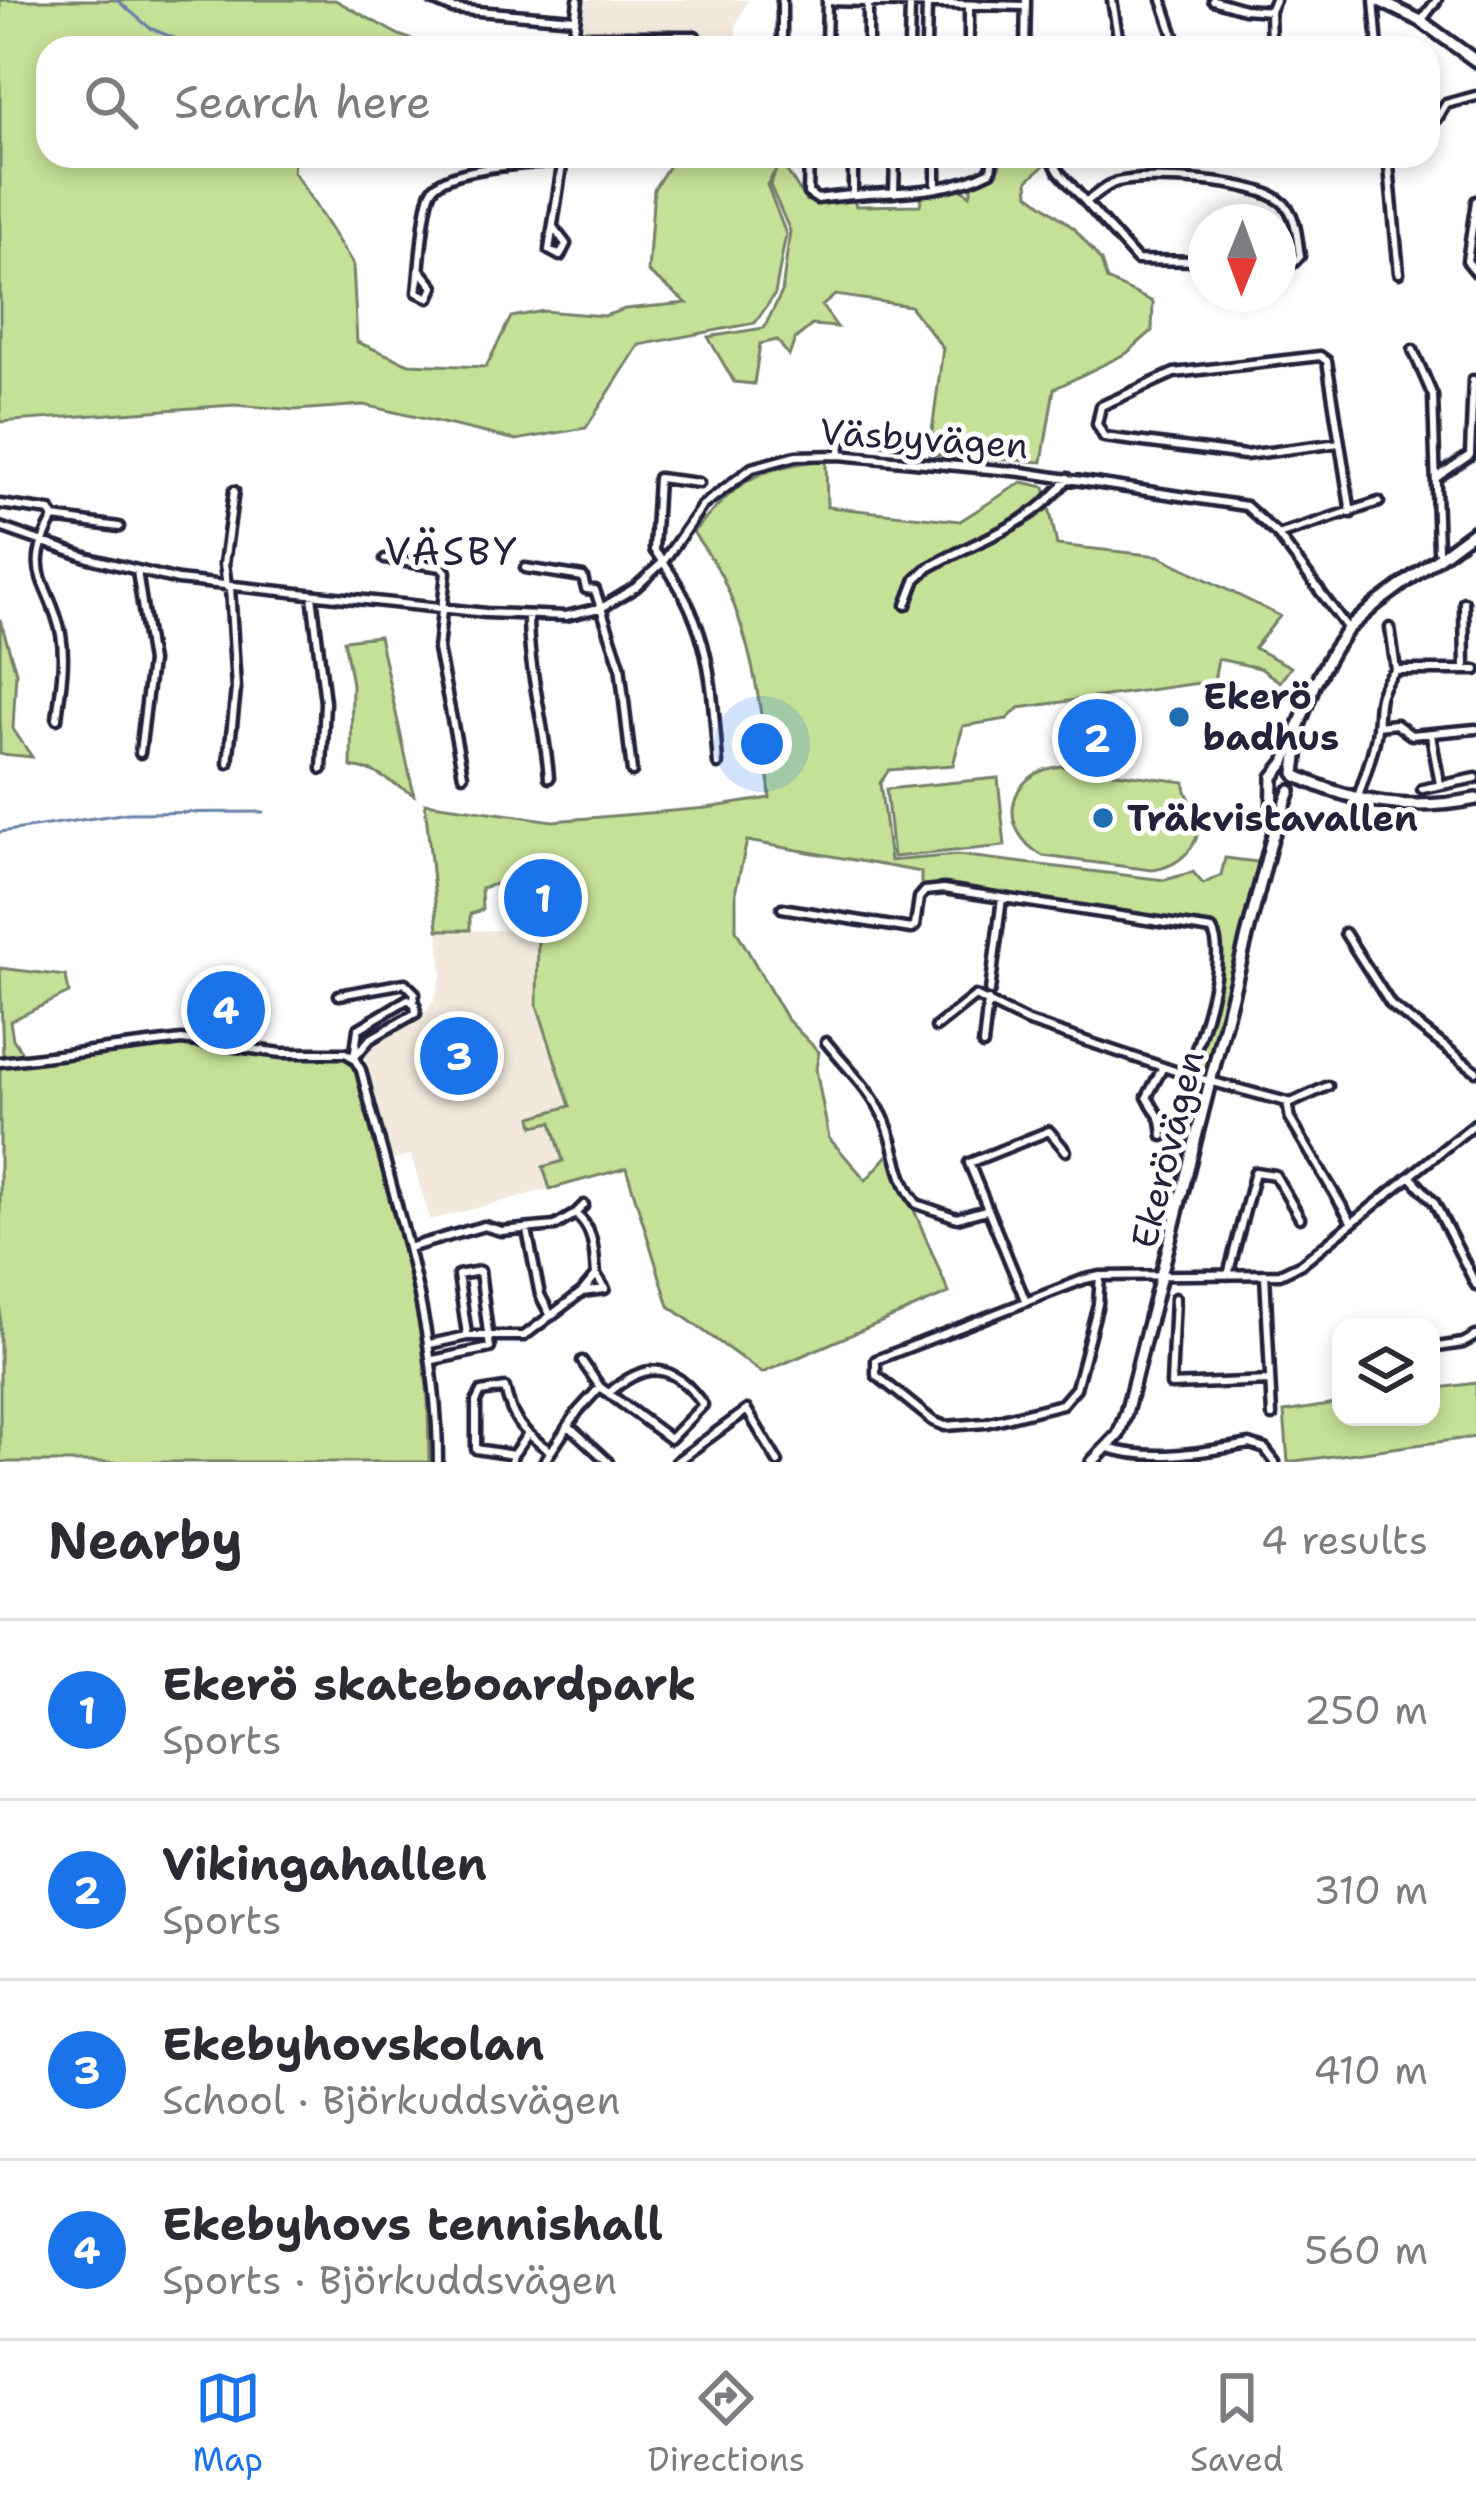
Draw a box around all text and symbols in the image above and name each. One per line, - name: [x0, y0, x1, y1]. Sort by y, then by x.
- search box: [36, 36, 1440, 168]
- icon: search: [78, 69, 144, 135]
- text: Search here: [174, 72, 431, 132]
- north arrow: [1188, 204, 1296, 312]
- street label: Väsbyvägen: [818, 407, 1030, 470]
- district label: VÄSBY: [384, 525, 520, 577]
- place label: Ekerö badhus: [1203, 672, 1339, 762]
- pin: 2: [1058, 693, 1136, 783]
- marker: Ekerö badhus: [1166, 704, 1192, 730]
- your location: [732, 714, 792, 774]
- place label: Träkvistavallen: [1127, 794, 1418, 843]
- marker: Träkvistavallen: [1090, 805, 1116, 831]
- pin: 1: [504, 853, 582, 943]
- pin: 4: [187, 965, 265, 1055]
- pin: 3: [420, 1011, 498, 1101]
- street label: Ekerövägen: [1119, 1045, 1216, 1253]
- map controls: [1332, 1318, 1440, 1426]
- button: layers: [1332, 1318, 1440, 1426]
- text: Nearby: [48, 1506, 243, 1574]
- text: 4 results: [1261, 1514, 1428, 1566]
- text: Ekerö skateboardpark: [162, 1654, 696, 1714]
- text: 1: [78, 1684, 96, 1736]
- text: 250 m: [1304, 1684, 1428, 1736]
- text: Sports: [162, 1714, 282, 1766]
- text: Vikingahallen: [162, 1834, 487, 1894]
- text: 2: [73, 1864, 101, 1916]
- text: 310 m: [1313, 1864, 1428, 1916]
- text: Sports: [162, 1894, 282, 1946]
- text: Ekebyhovskolan: [162, 2014, 544, 2074]
- text: 3: [73, 2044, 101, 2096]
- text: 410 m: [1313, 2044, 1428, 2096]
- text: School · Björkuddsvägen: [162, 2074, 620, 2126]
- text: Ekebyhovs tennishall: [162, 2194, 663, 2254]
- text: 4: [73, 2224, 101, 2276]
- text: 560 m: [1304, 2224, 1428, 2276]
- text: Sports · Björkuddsvägen: [162, 2254, 617, 2306]
- tab: Map: [192, 2365, 263, 2482]
- tab: Directions: [648, 2365, 805, 2482]
- tab: Saved: [1190, 2365, 1284, 2482]

